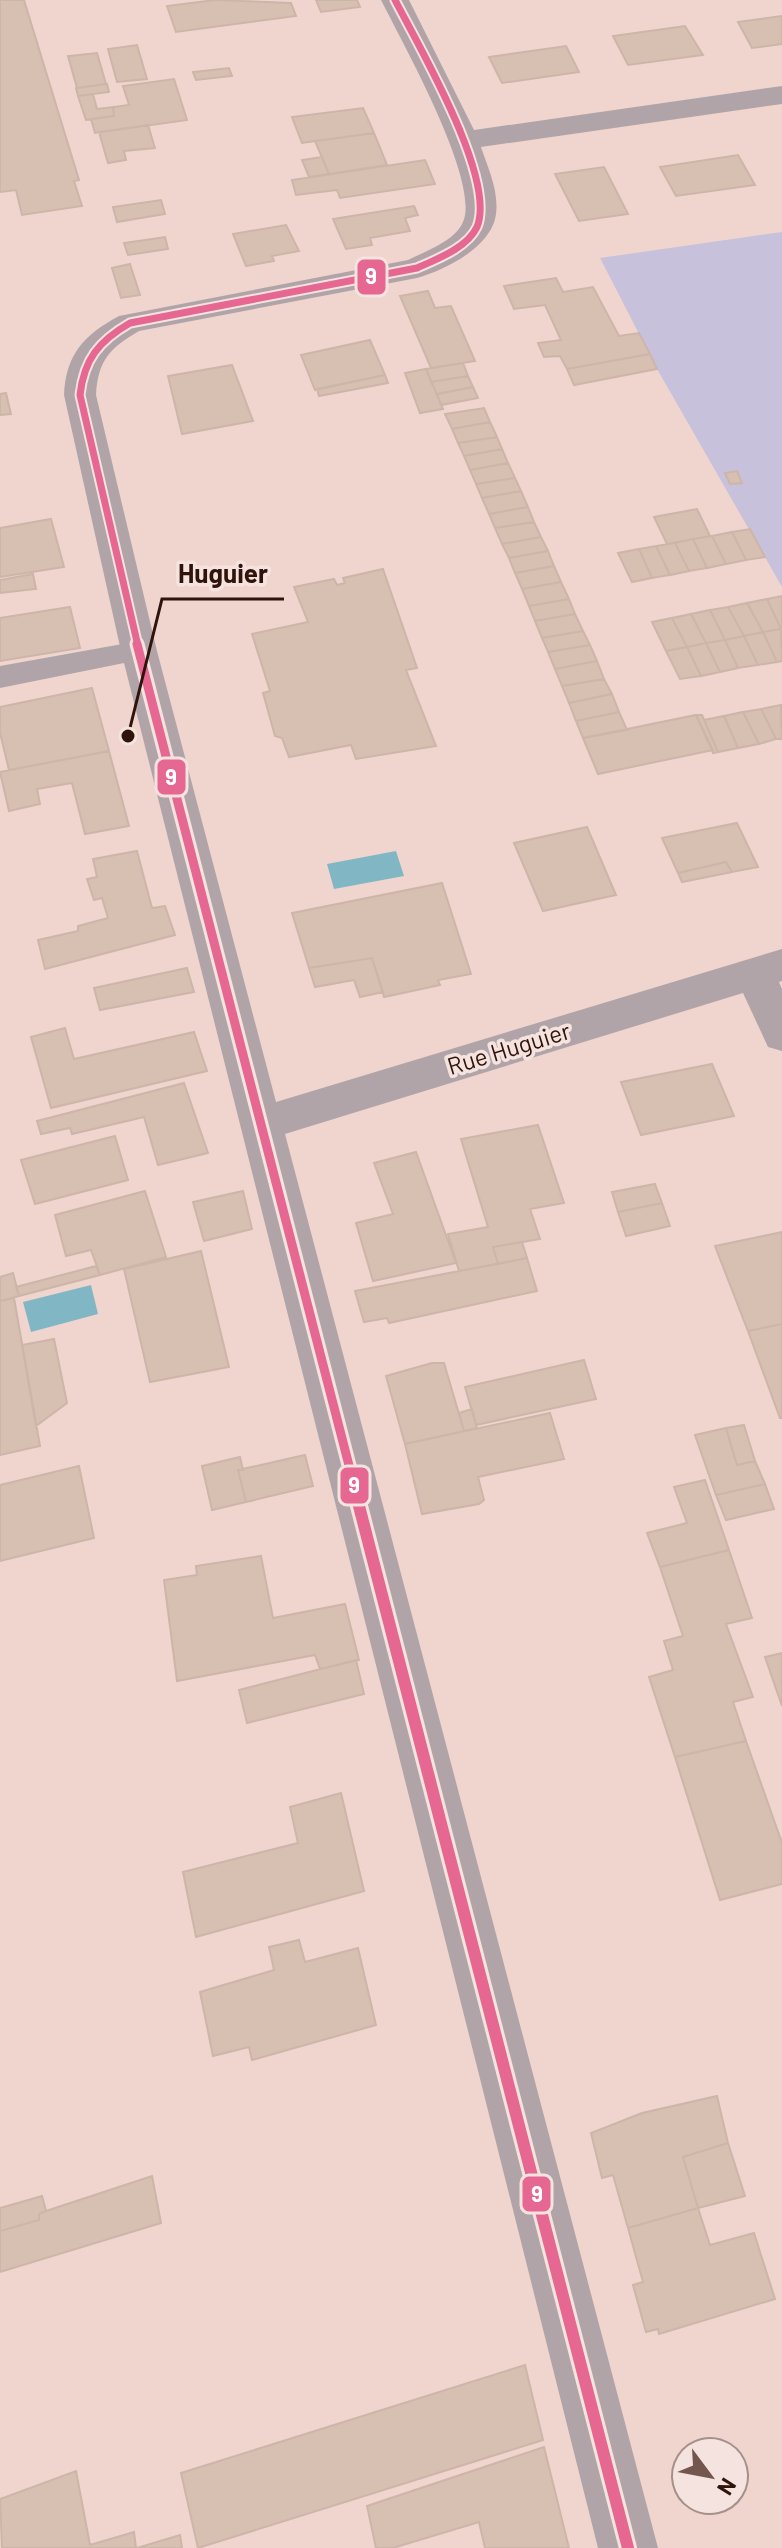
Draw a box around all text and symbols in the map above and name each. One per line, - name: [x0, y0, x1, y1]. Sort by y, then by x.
- line badge: 9: [356, 258, 387, 296]
- text: 9: [365, 262, 377, 288]
- callout: Huguier: [162, 549, 284, 599]
- text: Huguier: [178, 557, 268, 588]
- line badge: 9: [156, 758, 187, 796]
- text: 9: [165, 763, 177, 789]
- street label: Rue Huguier: [444, 1015, 574, 1080]
- line badge: 9: [339, 1466, 370, 1505]
- text: 9: [348, 1471, 360, 1497]
- line badge: 9: [521, 2175, 552, 2213]
- text: 9: [531, 2180, 543, 2206]
- north arrow: [670, 2436, 750, 2516]
- text: N: [713, 2474, 743, 2500]

